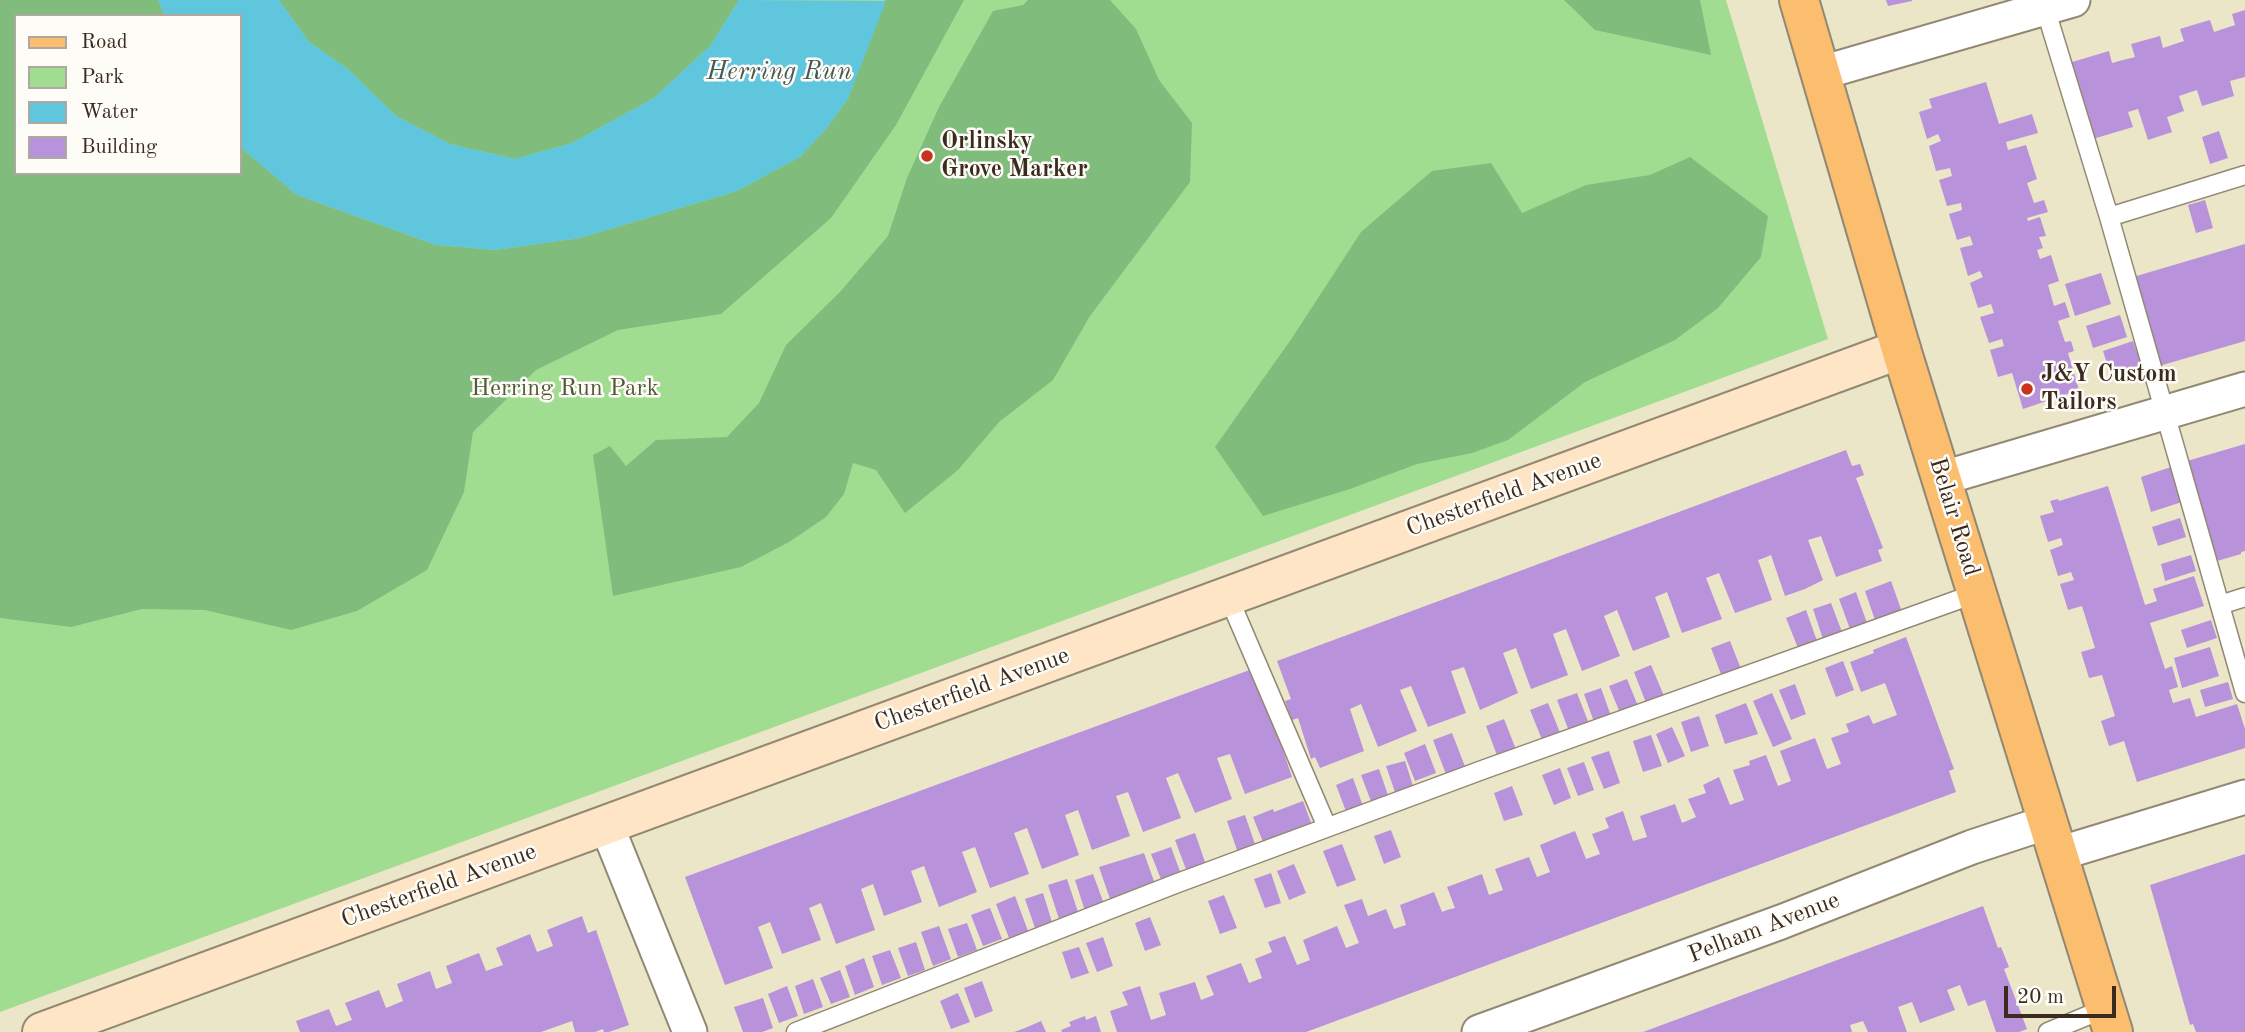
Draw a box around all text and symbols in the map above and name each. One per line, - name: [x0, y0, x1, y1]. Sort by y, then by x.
- legend: [14, 14, 242, 175]
- text: Road: [81, 32, 128, 53]
- water label: Herring Run: [706, 56, 852, 88]
- text: Park: [81, 67, 124, 88]
- text: Water: [81, 102, 138, 123]
- place label: Orlinsky Grove Marker: [941, 128, 1088, 184]
- text: Building: [81, 137, 157, 158]
- marker: Orlinsky Grove Marker: [919, 148, 935, 164]
- place label: J&Y Custom Tailors: [2041, 361, 2177, 417]
- park label: Herring Run Park: [471, 375, 659, 403]
- marker: J&Y Custom Tailors: [2019, 381, 2035, 397]
- street label: Chesterfield Avenue: [1402, 446, 1606, 544]
- street label: Belair Road: [1922, 454, 1986, 580]
- street label: Chesterfield Avenue: [870, 641, 1074, 739]
- street label: Chesterfield Avenue: [337, 837, 541, 935]
- street label: Pelham Avenue: [1684, 886, 1844, 970]
- scale bar: [2007, 972, 2119, 1016]
- text: 20 m: [2017, 987, 2064, 1008]

